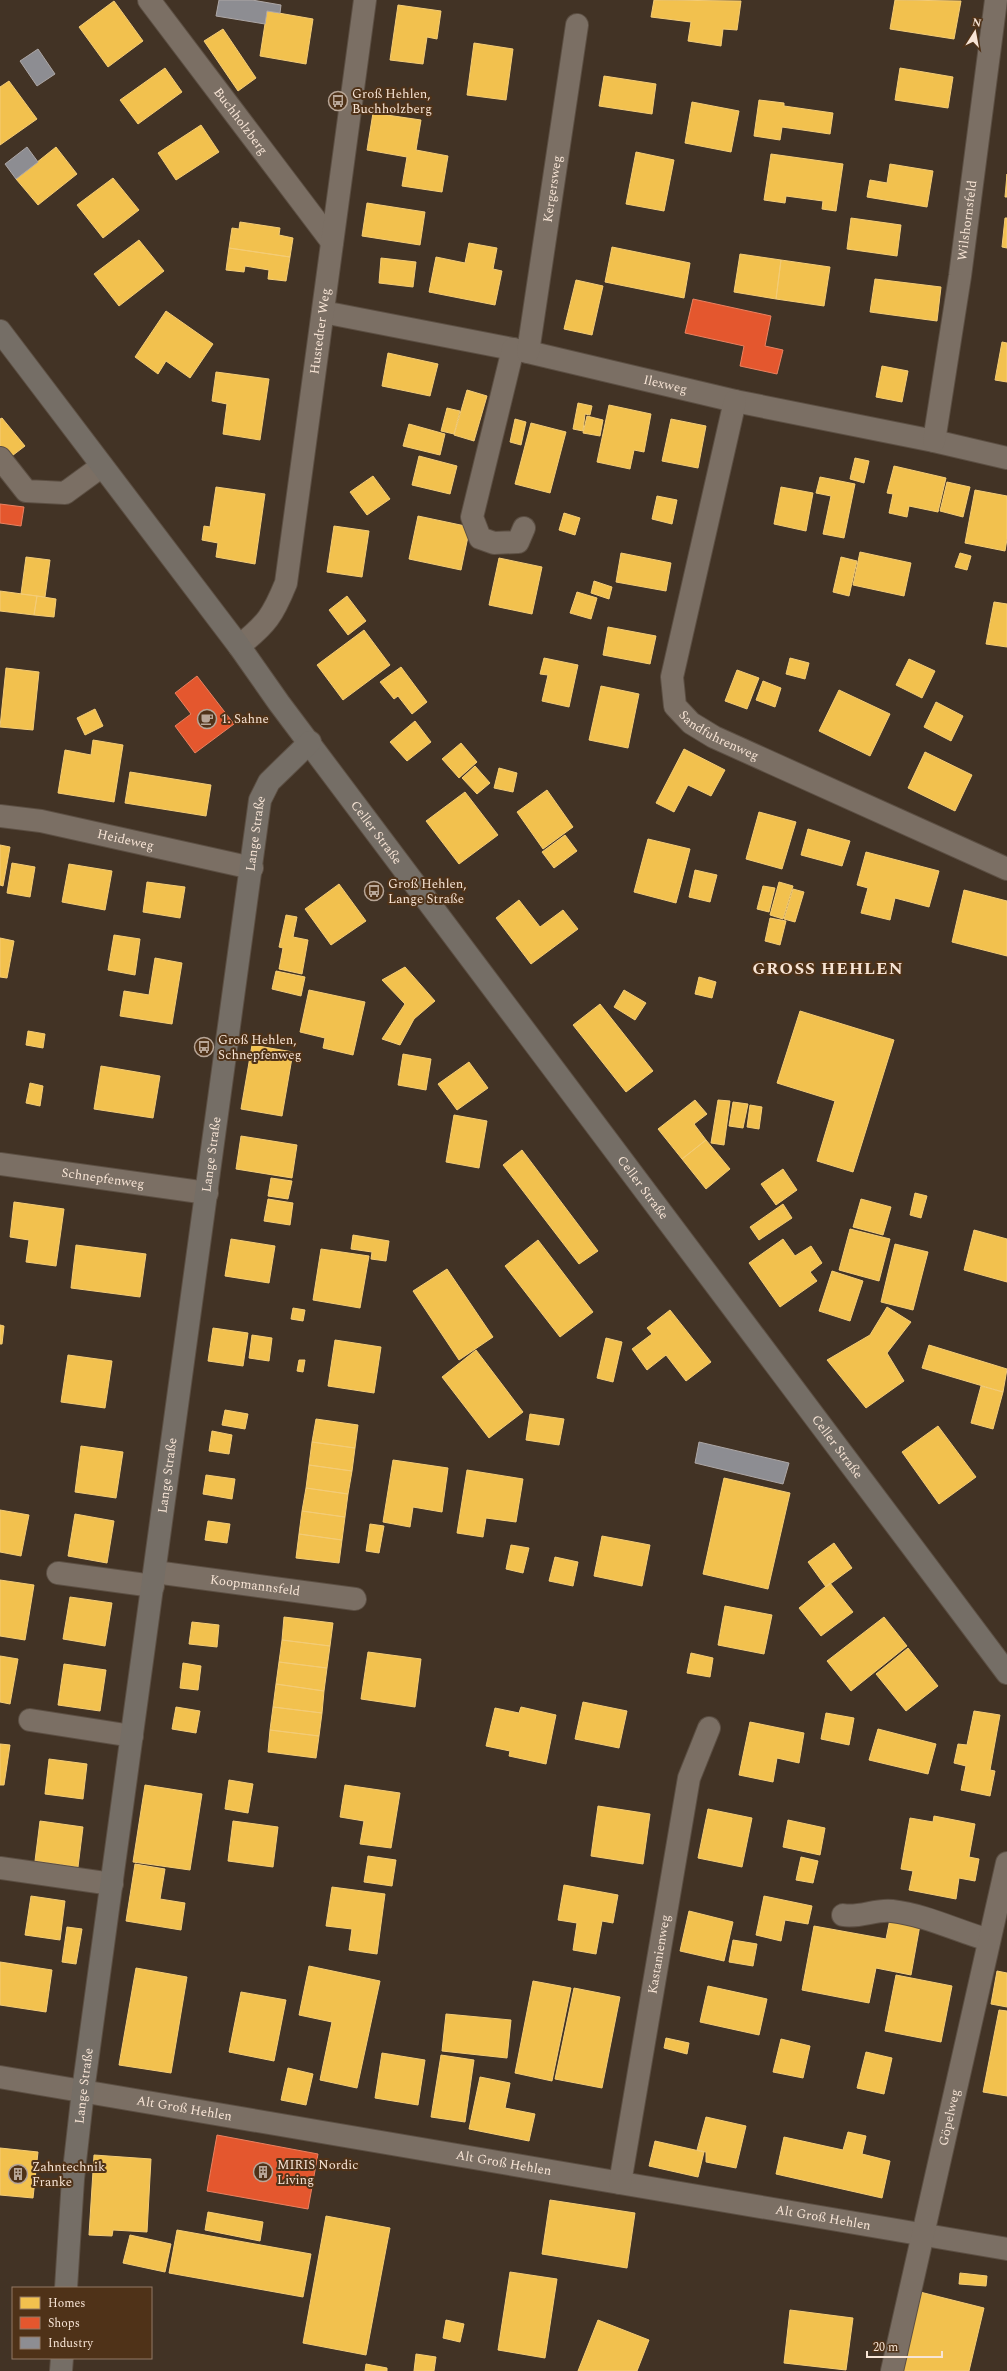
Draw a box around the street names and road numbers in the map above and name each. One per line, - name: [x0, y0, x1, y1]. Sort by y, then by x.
- street label: Buchholzberg: [209, 83, 273, 159]
- street label: Kergersweg: [538, 154, 567, 224]
- street label: Wilshornsfeld: [952, 179, 982, 262]
- street label: Hustedter Weg: [304, 287, 336, 376]
- street label: Ilexweg: [641, 370, 689, 399]
- street label: Sandfuhrenweg: [674, 706, 762, 766]
- street label: Lange Straße: [240, 792, 271, 873]
- street label: Celler Straße: [345, 796, 407, 869]
- street label: Heideweg: [95, 824, 156, 856]
- street label: Lange Straße: [196, 1115, 226, 1194]
- street label: Celler Straße: [612, 1151, 673, 1224]
- street label: Schnepfenweg: [60, 1163, 146, 1194]
- street label: Celler Straße: [806, 1411, 868, 1483]
- street label: Lange Straße: [152, 1436, 182, 1515]
- street label: Koopmannsfeld: [209, 1570, 301, 1601]
- street label: Kastanienweg: [642, 1913, 676, 1996]
- street label: Lange Straße: [69, 2047, 99, 2125]
- street label: Göpelweg: [933, 2087, 966, 2148]
- street label: Alt Groß Hehlen: [135, 2090, 234, 2127]
- street label: Alt Groß Hehlen: [454, 2145, 553, 2181]
- street label: Alt Groß Hehlen: [774, 2200, 873, 2236]

